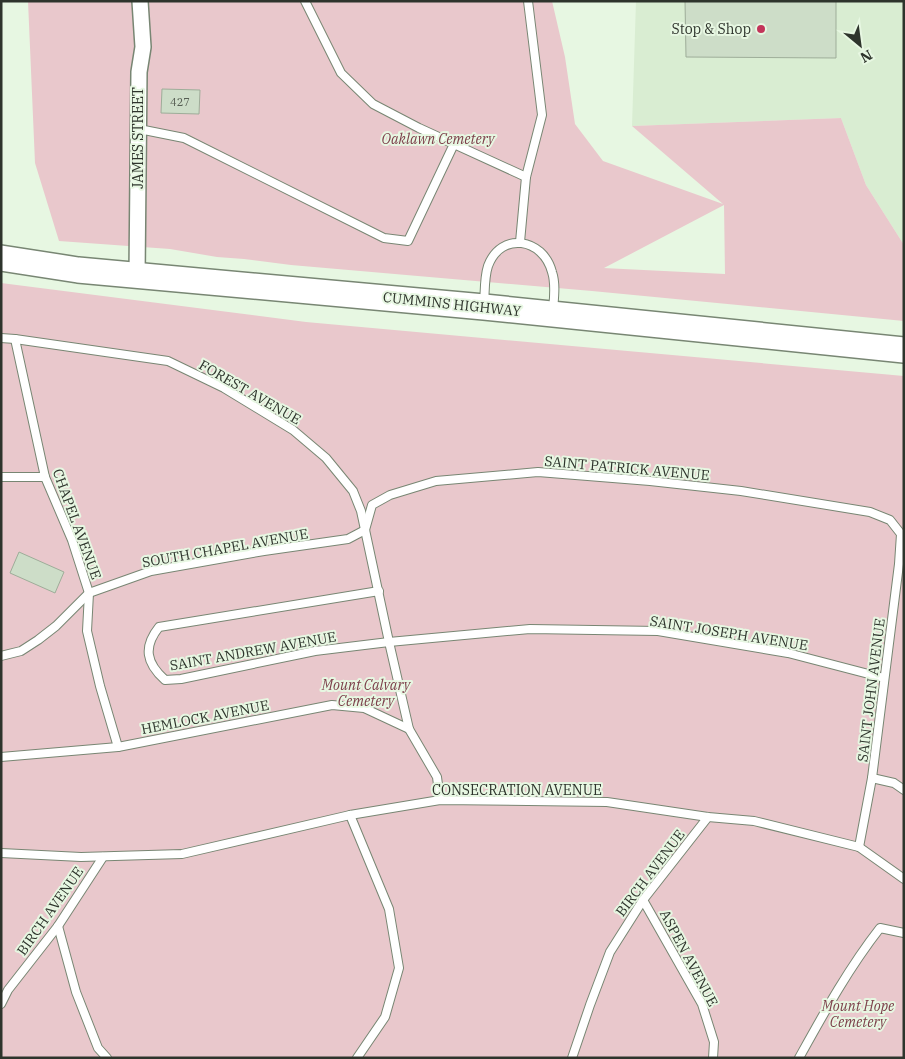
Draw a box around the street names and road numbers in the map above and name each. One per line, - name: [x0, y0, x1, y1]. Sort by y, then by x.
- street label: JAMES STREET: [129, 87, 147, 189]
- street label: CUMMINS HIGHWAY: [382, 288, 522, 320]
- street label: FOREST AVENUE: [196, 356, 304, 428]
- street label: SAINT PATRICK AVENUE: [544, 452, 710, 484]
- street label: CHAPEL AVENUE: [49, 466, 105, 582]
- street label: SOUTH CHAPEL AVENUE: [141, 525, 309, 571]
- street label: SAINT JOSEPH AVENUE: [649, 612, 809, 654]
- street label: SAINT JOHN AVENUE: [853, 617, 889, 763]
- street label: SAINT ANDREW AVENUE: [168, 627, 338, 675]
- street label: HEMLOCK AVENUE: [139, 696, 271, 738]
- street label: CONSECRATION AVENUE: [432, 781, 602, 799]
- street label: BIRCH AVENUE: [611, 826, 689, 920]
- street label: BIRCH AVENUE: [13, 863, 87, 959]
- street label: ASPEN AVENUE: [656, 907, 722, 1009]

